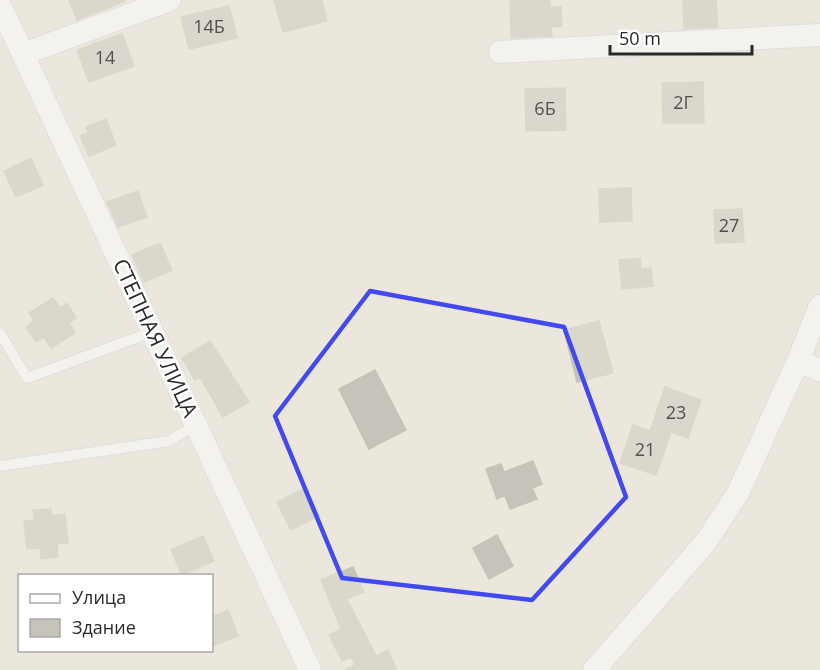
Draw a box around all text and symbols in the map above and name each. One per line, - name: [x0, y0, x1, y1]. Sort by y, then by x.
- house number: 14Б: [193, 14, 225, 38]
- scale bar: [610, 18, 752, 56]
- text: 50 m: [619, 26, 661, 50]
- house number: 14: [95, 45, 115, 69]
- house number: 2Г: [673, 90, 693, 114]
- house number: 6Б: [534, 96, 556, 120]
- house number: 27: [719, 213, 739, 237]
- street label: СТЕПНАЯ УЛИЦА: [107, 254, 205, 422]
- house number: 23: [666, 400, 686, 424]
- house number: 21: [635, 437, 655, 461]
- legend: [18, 574, 213, 652]
- text: Улица: [72, 585, 126, 609]
- text: Здание: [72, 615, 136, 639]

